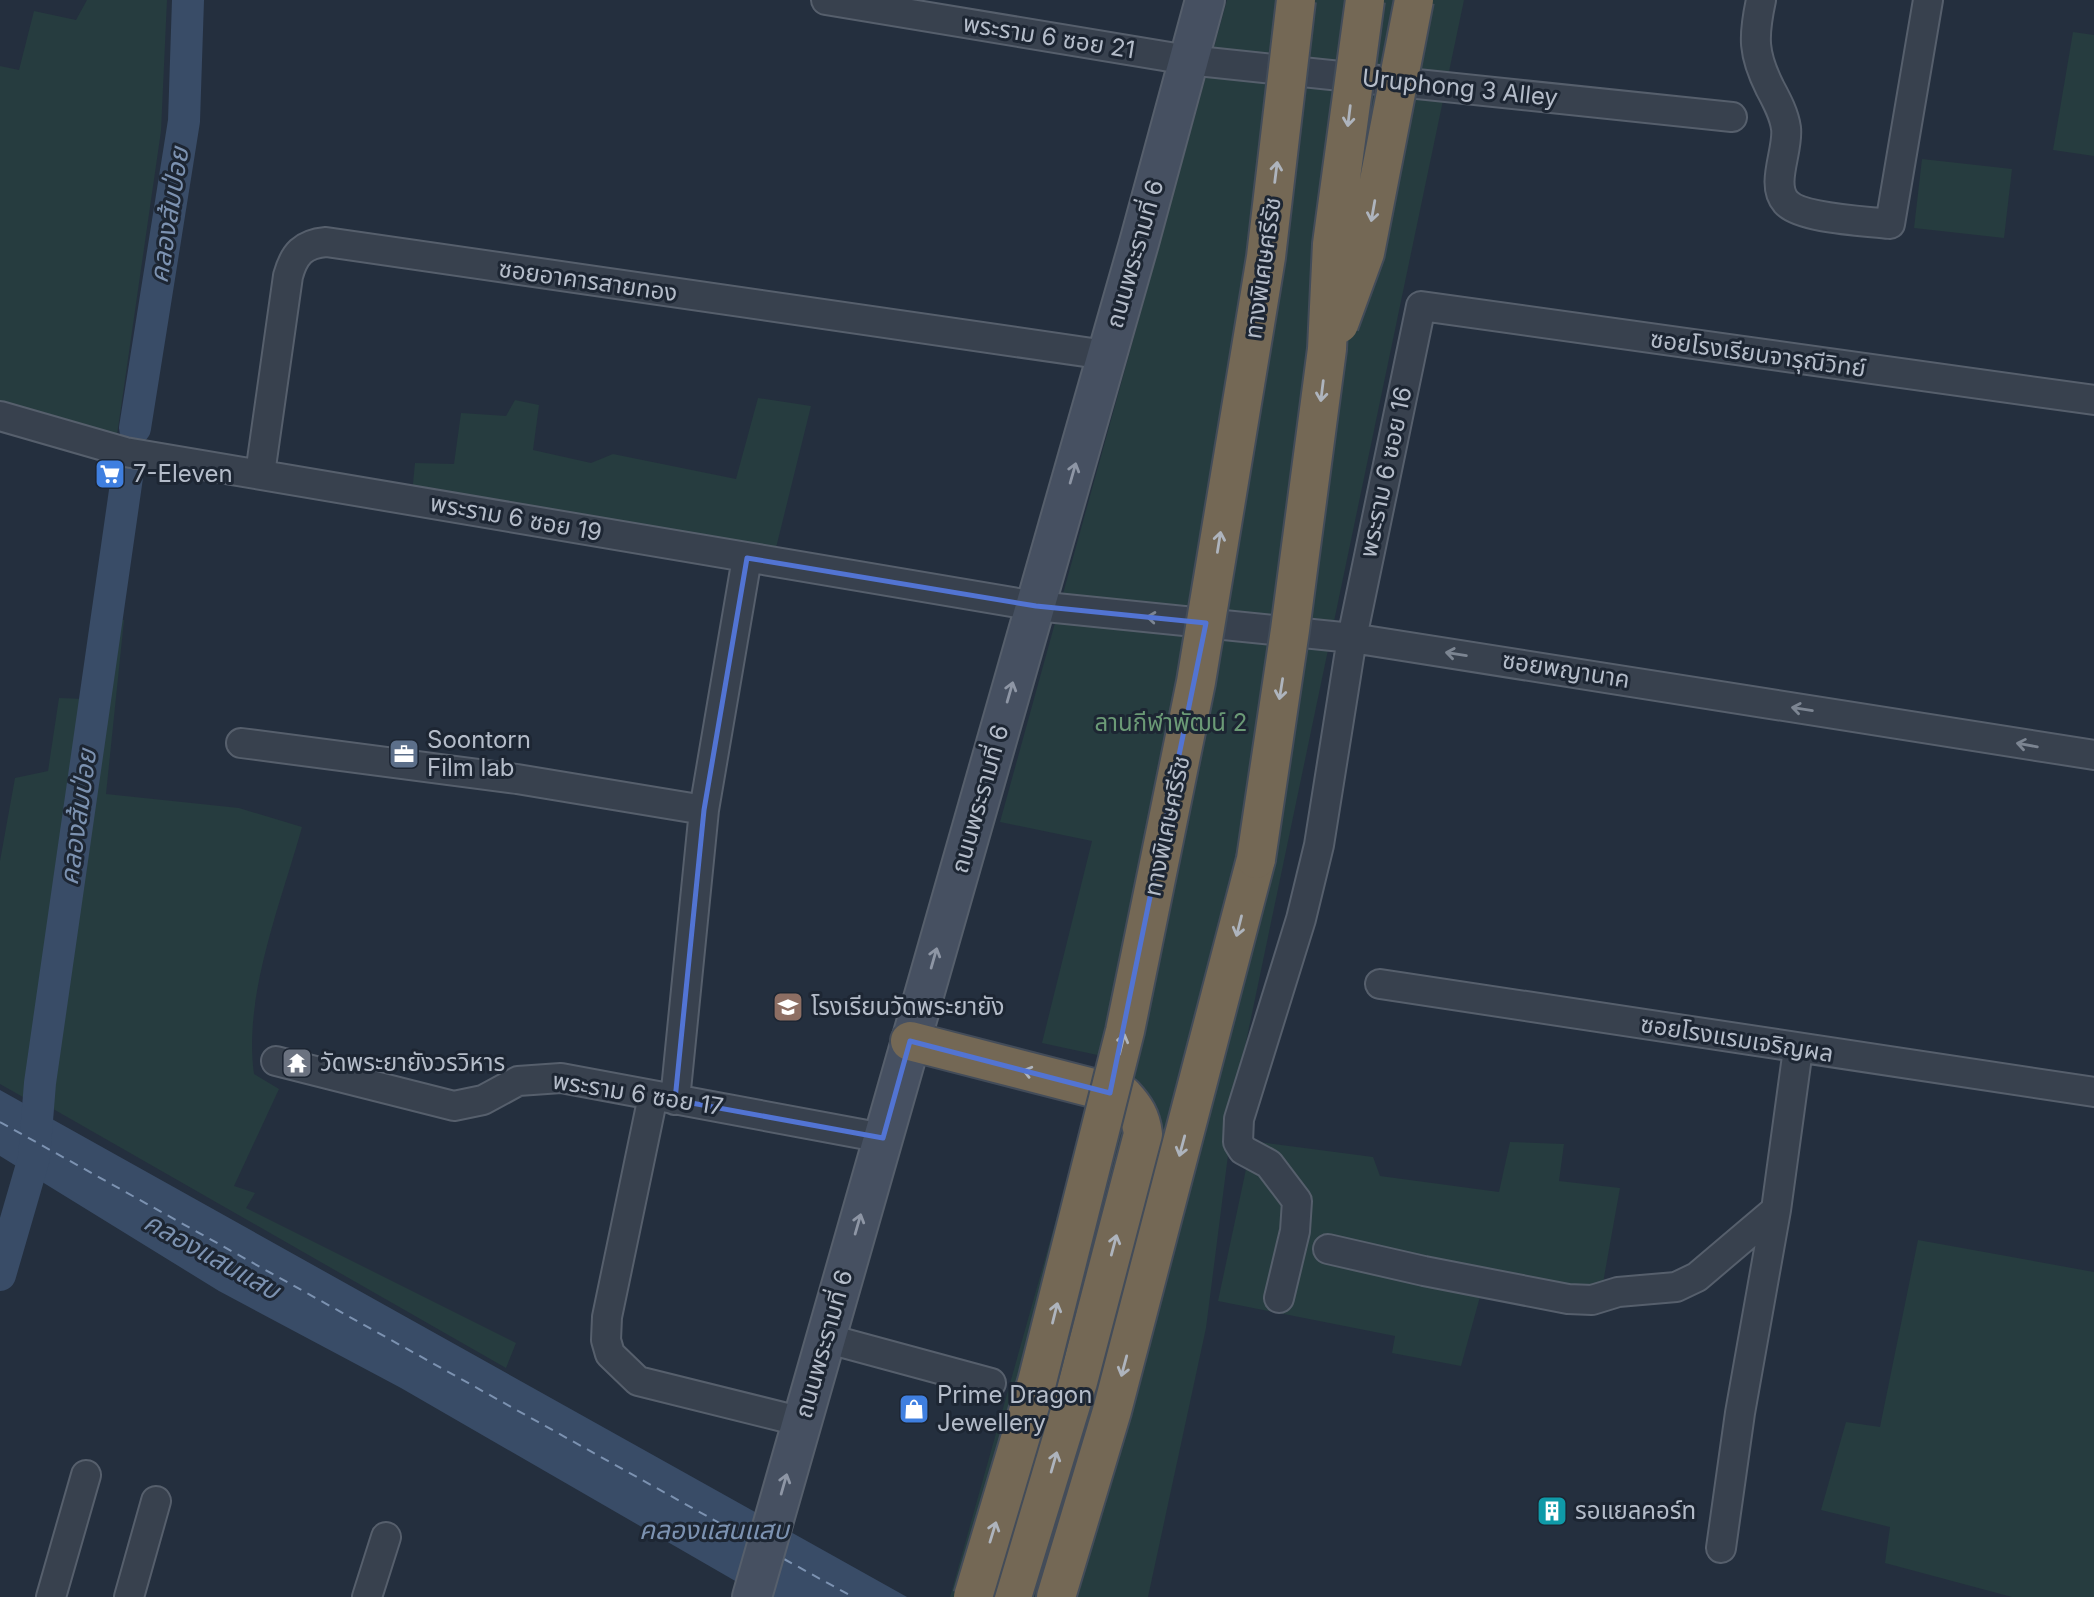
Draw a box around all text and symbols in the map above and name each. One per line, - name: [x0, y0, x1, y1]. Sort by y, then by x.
- street label: พระราม 6 ซอย 21: [961, 9, 1137, 64]
- street label: Uruphong 3 Alley: [1361, 63, 1559, 112]
- one-way arrow: [1342, 104, 1355, 127]
- water label: คลองส้มป่อย: [143, 143, 195, 285]
- one-way arrow: [1270, 161, 1283, 184]
- street label: ถนนพระรามที่ 6: [1098, 176, 1170, 331]
- street label: ทางพิเศษศรีรัช: [1238, 195, 1287, 341]
- one-way arrow: [1365, 199, 1379, 222]
- street label: ซอยอาคารสายทอง: [497, 254, 679, 307]
- street label: ซอยโรงเรียนจารุณีวิทย์: [1648, 324, 1868, 384]
- one-way arrow: [1315, 379, 1328, 402]
- street label: พระราม 6 ซอย 16: [1353, 384, 1418, 560]
- supermarket icon: 7-Eleven: [93, 457, 127, 491]
- place label: 7-Eleven: [133, 459, 233, 488]
- one-way arrow: [1067, 462, 1080, 484]
- street label: พระราม 6 ซอย 19: [428, 488, 604, 547]
- one-way arrow: [1213, 531, 1226, 554]
- one-way arrow: [1147, 612, 1169, 625]
- street label: ซอยพญานาค: [1500, 645, 1632, 694]
- one-way arrow: [1445, 647, 1468, 660]
- one-way arrow: [1275, 678, 1288, 700]
- one-way arrow: [1005, 681, 1018, 703]
- one-way arrow: [1791, 702, 1814, 715]
- park label: ลานกีฬาพัฒน์ 2: [1095, 708, 1247, 737]
- street label: ถนนพระรามที่ 6: [943, 721, 1015, 876]
- place label: Soontorn Film lab: [427, 725, 531, 782]
- office icon: Soontorn Film lab: [387, 737, 421, 771]
- one-way arrow: [2016, 738, 2038, 751]
- water label: คลองส้มป่อย: [53, 746, 103, 887]
- street label: ทางพิเศษศรีรัช: [1137, 753, 1196, 899]
- one-way arrow: [1232, 914, 1246, 937]
- one-way arrow: [928, 947, 941, 969]
- school or university icon: โรงเรียนวัดพระยายัง: [771, 990, 805, 1024]
- place label: โรงเรียนวัดพระยายัง: [811, 992, 1005, 1021]
- street label: ซอยโรงแรมเจริญผล: [1639, 1009, 1836, 1068]
- one-way arrow: [1116, 1033, 1129, 1056]
- temple icon: วัดพระยายังวรวิหาร: [280, 1046, 314, 1080]
- place label: วัดพระยายังวรวิหาร: [320, 1048, 505, 1077]
- street label: พระราม 6 ซอย 17: [551, 1066, 726, 1121]
- one-way arrow: [1022, 1066, 1045, 1079]
- one-way arrow: [1175, 1134, 1188, 1157]
- water label: คลองแสนแสบ: [139, 1206, 287, 1307]
- one-way arrow: [853, 1213, 866, 1235]
- one-way arrow: [1108, 1234, 1121, 1256]
- street label: ถนนพระรามที่ 6: [787, 1266, 859, 1421]
- one-way arrow: [1049, 1302, 1062, 1325]
- one-way arrow: [1117, 1354, 1130, 1377]
- place label: Prime Dragon Jewellery: [937, 1380, 1092, 1437]
- shop icon: Prime Dragon Jewellery: [897, 1392, 931, 1426]
- one-way arrow: [1049, 1451, 1062, 1473]
- one-way arrow: [779, 1474, 792, 1496]
- building icon: รอแยลคอร์ท: [1535, 1494, 1569, 1528]
- place label: รอแยลคอร์ท: [1575, 1496, 1696, 1525]
- water label: คลองแสนแสบ: [639, 1514, 791, 1545]
- one-way arrow: [987, 1521, 1000, 1543]

